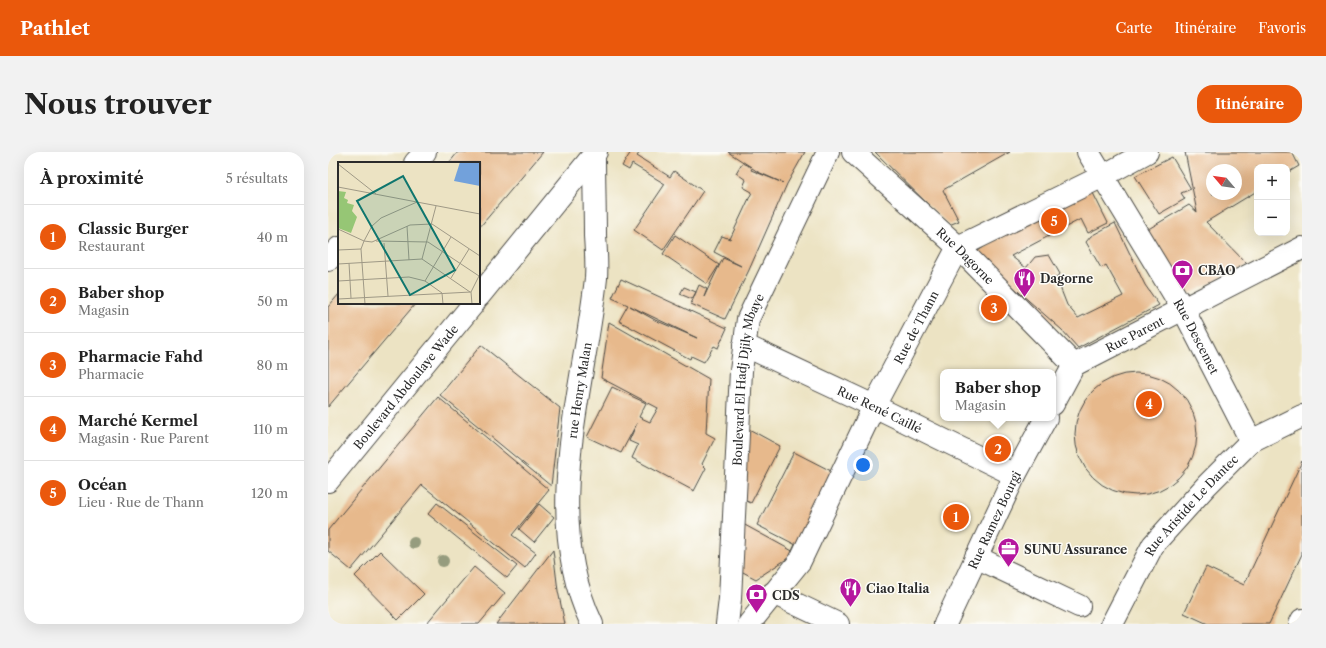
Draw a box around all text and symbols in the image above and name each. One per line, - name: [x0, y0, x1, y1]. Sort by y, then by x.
- text: Pathlet: [20, 17, 90, 40]
- text: Carte: [1116, 19, 1152, 37]
- text: Itinéraire: [1174, 19, 1236, 37]
- text: Favoris: [1258, 19, 1306, 37]
- button: Itinéraire: [1197, 85, 1302, 123]
- text: Nous trouver: [24, 87, 212, 121]
- inset map: [338, 162, 480, 304]
- north arrow: [1206, 164, 1242, 200]
- map controls: [1254, 164, 1290, 236]
- button: +: [1254, 164, 1290, 200]
- text: À proximité: [40, 168, 144, 188]
- text: 5 résultats: [226, 170, 288, 186]
- button: −: [1254, 200, 1290, 236]
- pin: 5: [1041, 206, 1067, 236]
- text: Classic Burger: [78, 219, 189, 238]
- street label: Rue Dagorne: [934, 224, 998, 287]
- text: 1: [50, 229, 56, 245]
- text: 40 m: [257, 229, 288, 245]
- text: Restaurant: [78, 238, 145, 254]
- bank icon: CBAO: [1169, 257, 1195, 290]
- place label: CBAO: [1198, 263, 1236, 278]
- restaurant icon: Dagorne: [1012, 265, 1038, 298]
- place label: Dagorne: [1040, 271, 1093, 286]
- text: Baber shop: [78, 283, 164, 302]
- street label: Rue de Thann: [890, 287, 941, 366]
- street label: Boulevard El Hadj Djily Mbaye: [729, 291, 767, 466]
- text: 2: [49, 293, 57, 309]
- text: 50 m: [257, 293, 288, 309]
- pin: 3: [981, 293, 1007, 323]
- street label: Rue Descemet: [1171, 296, 1223, 377]
- text: Magasin: [78, 302, 129, 318]
- street label: Rue Parent: [1103, 312, 1167, 355]
- street label: Boulevard Abdoulaye Wade: [350, 321, 461, 452]
- street label: rue Henry Malan: [564, 341, 594, 439]
- text: Pharmacie Fahd: [78, 347, 203, 366]
- text: 3: [49, 357, 57, 373]
- text: 80 m: [256, 357, 288, 373]
- text: Pharmacie: [78, 366, 144, 382]
- popup: [940, 369, 1056, 421]
- text: Baber shop: [955, 378, 1041, 397]
- street label: Rue René Caillé: [835, 382, 925, 436]
- pin: 4: [1136, 389, 1162, 419]
- text: Magasin: [955, 397, 1006, 413]
- text: Marché Kermel: [78, 411, 198, 430]
- text: 4: [49, 421, 57, 437]
- text: 110 m: [253, 421, 288, 437]
- text: Magasin · Rue Parent: [78, 430, 209, 446]
- pin: 2: [985, 434, 1011, 464]
- street label: Rue Aristide Le Dantec: [1141, 451, 1241, 558]
- your location: [853, 455, 873, 475]
- street label: Rue Ramez Bourgi: [964, 468, 1024, 571]
- text: Océan: [78, 475, 127, 494]
- text: 5: [49, 485, 57, 501]
- text: 120 m: [251, 485, 288, 501]
- text: Lieu · Rue de Thann: [78, 494, 204, 510]
- pin: 1: [943, 502, 969, 532]
- office icon: SUNU Assurance: [996, 536, 1022, 569]
- place label: SUNU Assurance: [1024, 542, 1127, 557]
- restaurant icon: Ciao Italia: [838, 575, 864, 608]
- place label: Ciao Italia: [866, 581, 931, 596]
- bank icon: CDS: [744, 582, 770, 615]
- place label: CDS: [772, 588, 800, 603]

